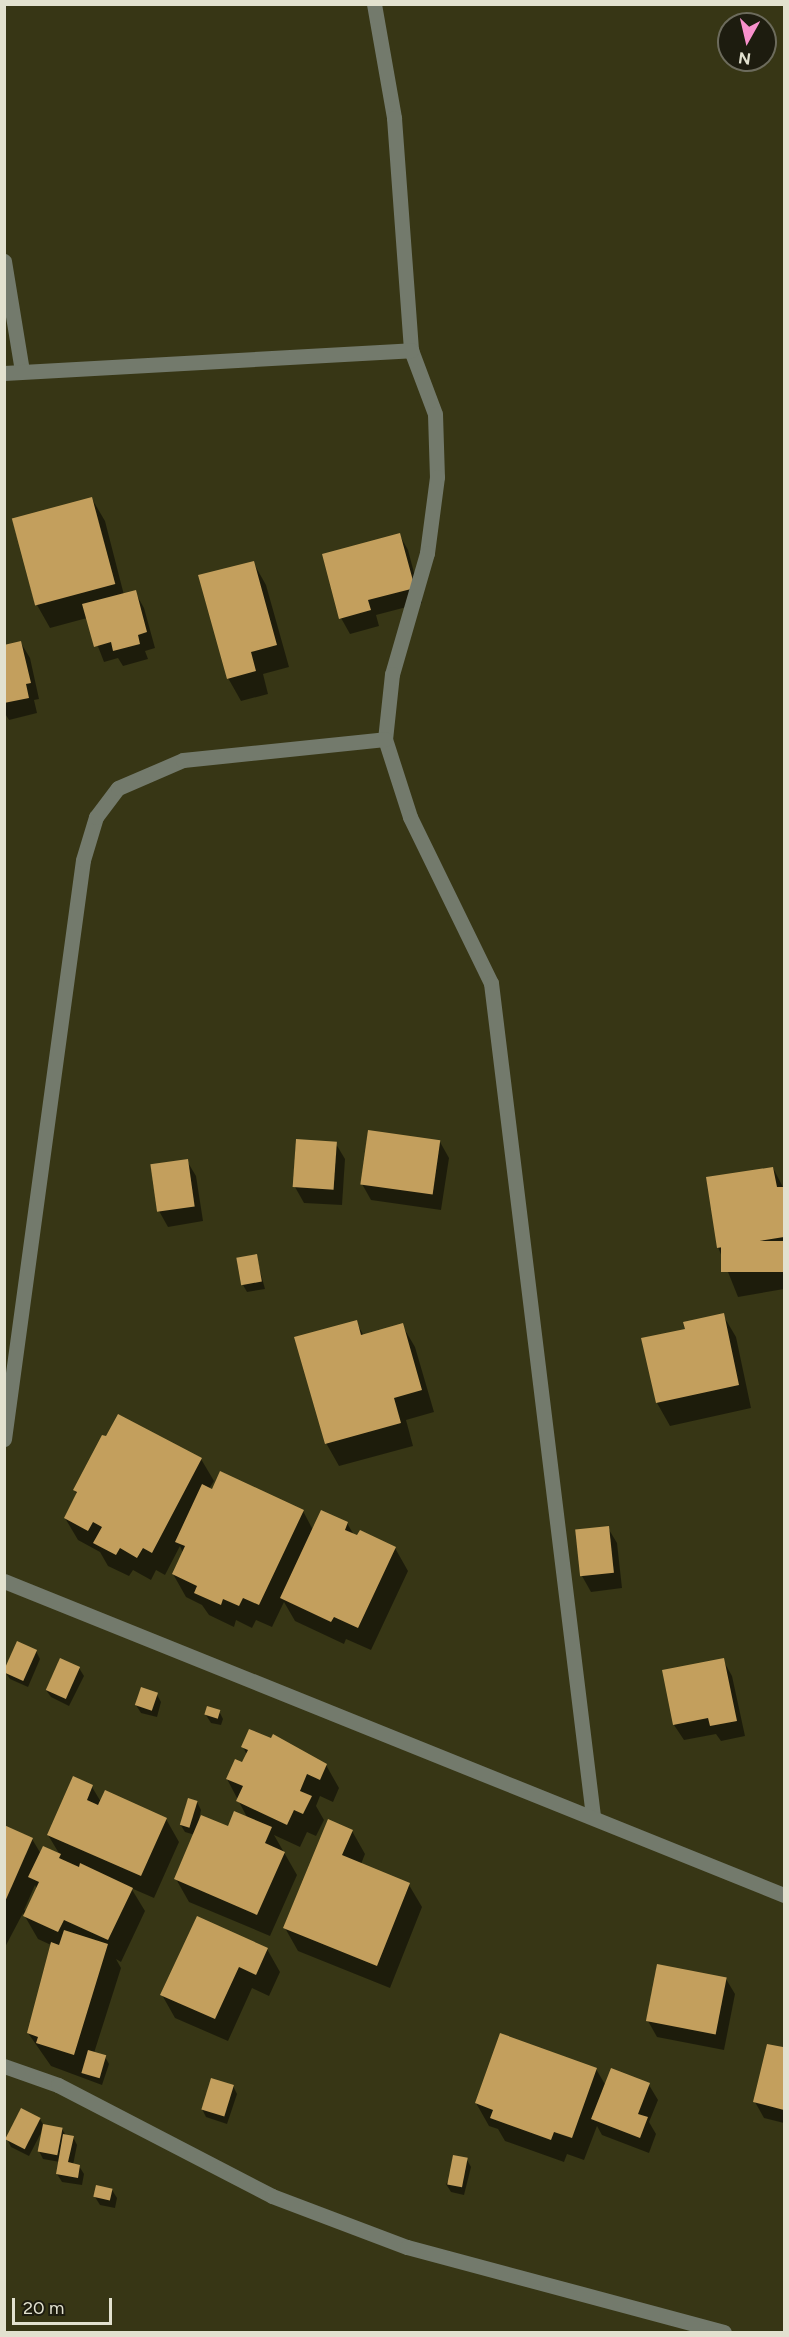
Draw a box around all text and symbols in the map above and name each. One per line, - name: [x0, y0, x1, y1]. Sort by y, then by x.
- north arrow: [717, 12, 777, 72]
- text: N: [737, 48, 752, 69]
- scale bar: [15, 2286, 116, 2324]
- text: 20 m: [23, 2297, 64, 2319]

